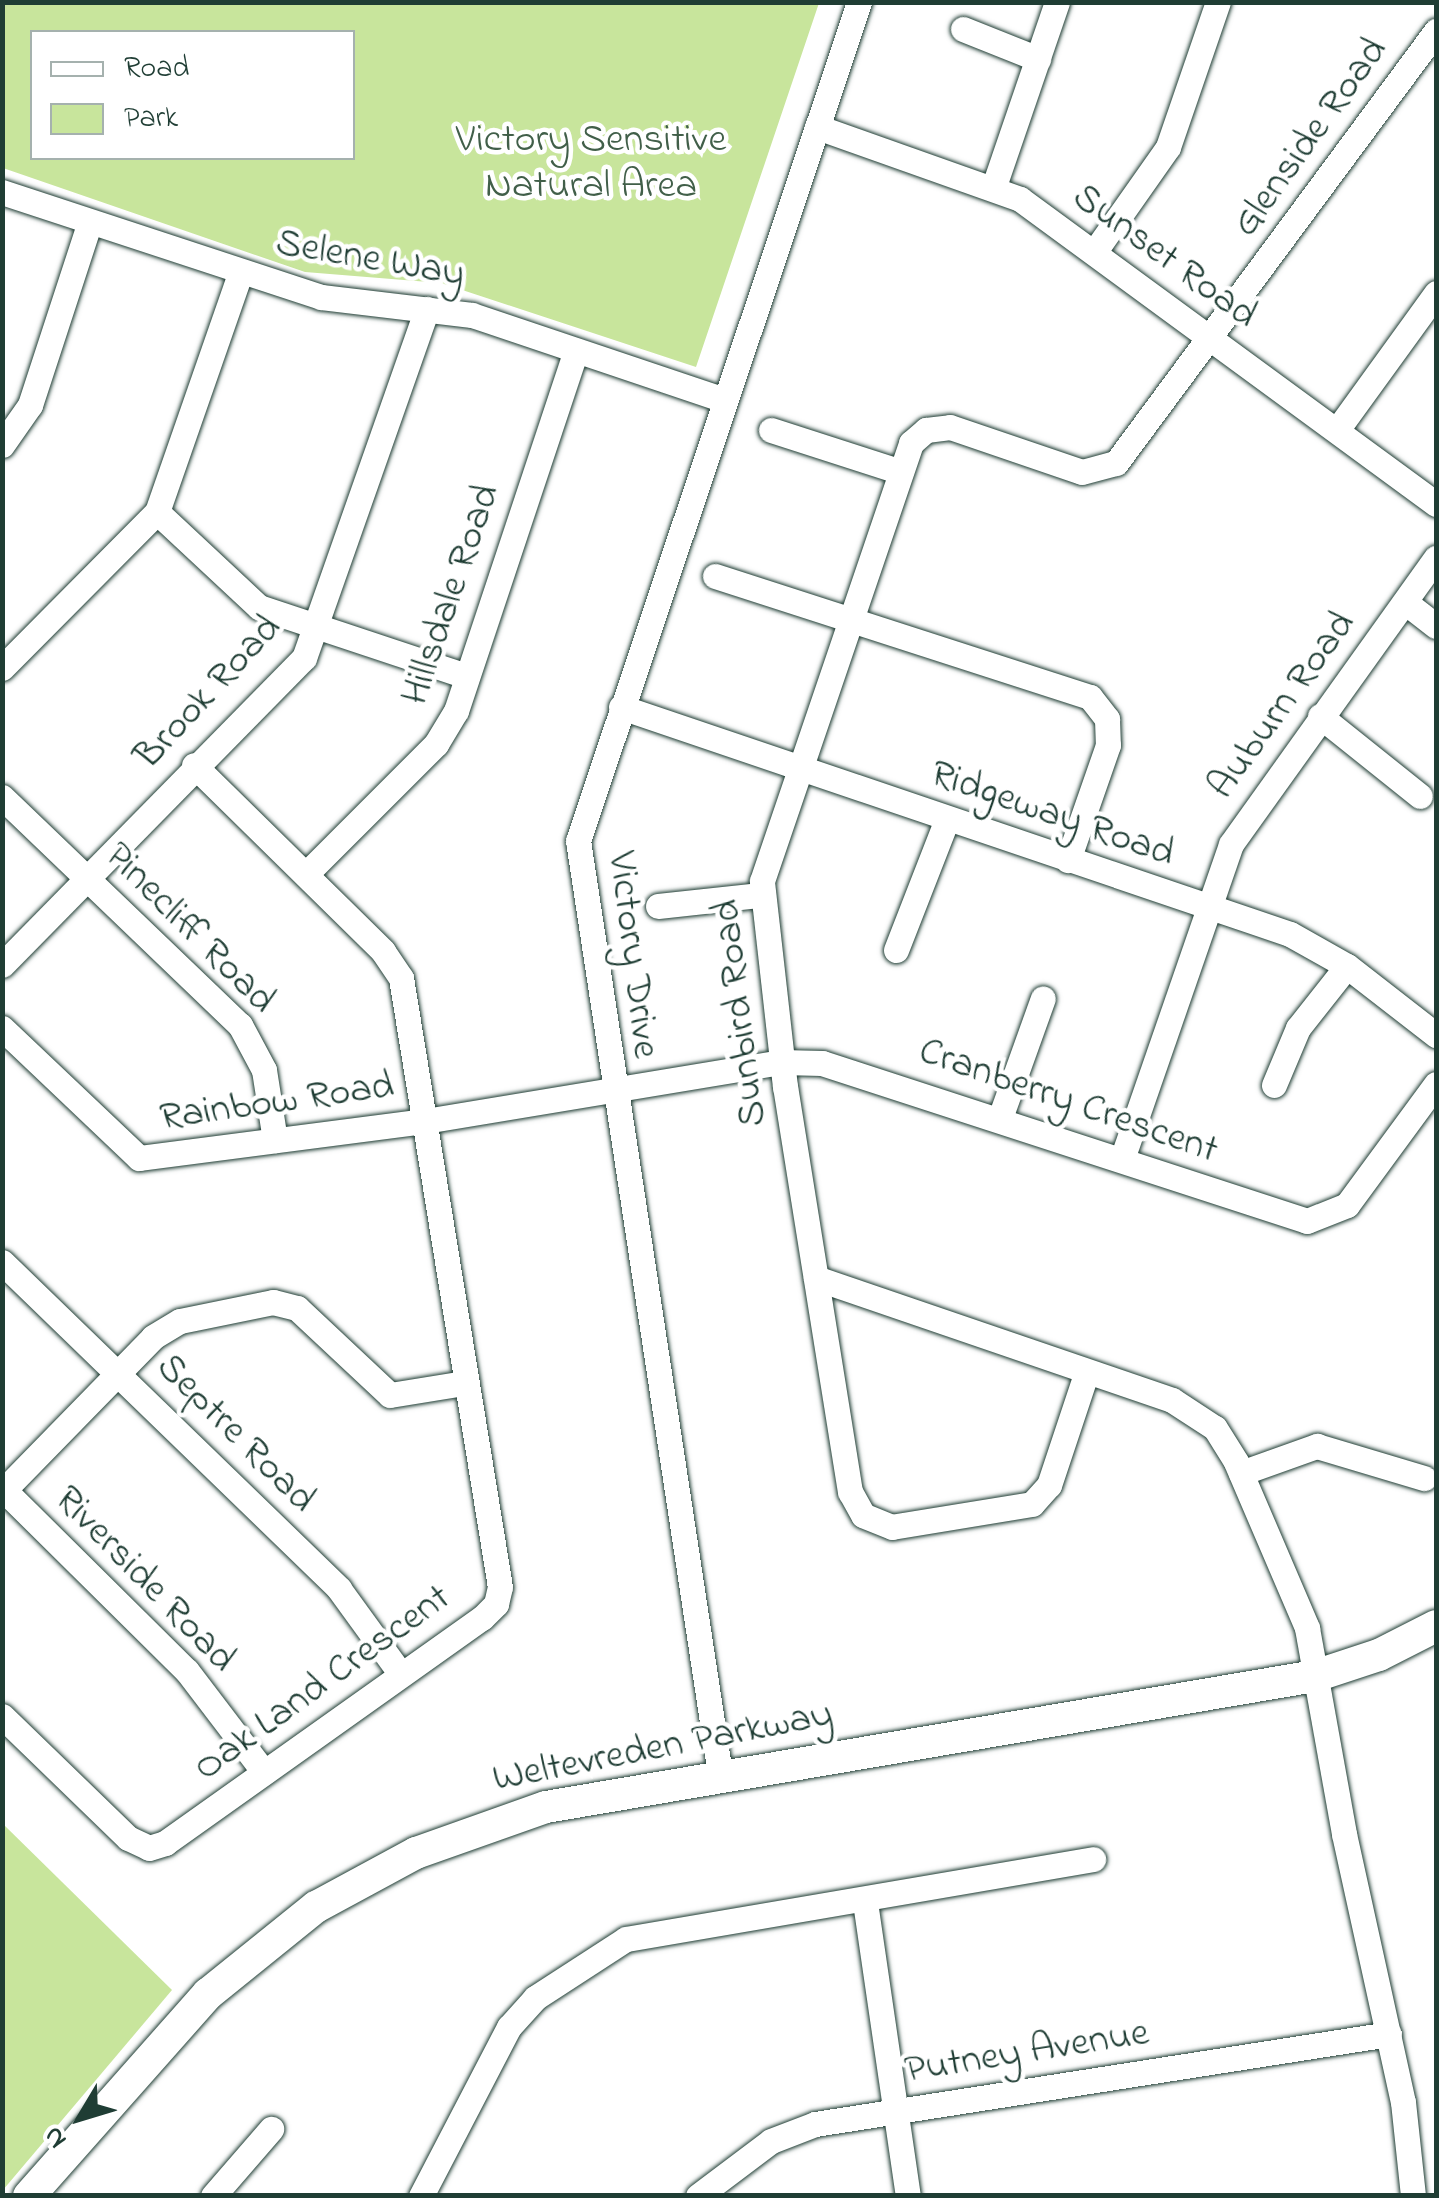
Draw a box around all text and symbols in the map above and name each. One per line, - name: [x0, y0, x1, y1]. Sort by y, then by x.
- street label: Glenside Road: [1223, 29, 1399, 247]
- legend: [30, 30, 355, 160]
- text: Road: [124, 47, 189, 91]
- text: Park: [124, 97, 178, 141]
- park label: Victory Sensitive Natural Area: [456, 117, 726, 211]
- street label: Sunset Road: [1062, 174, 1266, 340]
- street label: Selene Way: [272, 220, 468, 300]
- street label: Hillsdale Road: [392, 478, 512, 712]
- street label: Auburn Road: [1199, 603, 1367, 809]
- street label: Brook Road: [125, 606, 293, 780]
- street label: Ridgeway Road: [924, 751, 1180, 879]
- street label: Pinecliff Road: [93, 833, 285, 1025]
- street label: Victory Drive: [595, 849, 669, 1061]
- street label: Sunbird Road: [703, 897, 779, 1129]
- street label: Cranberry Crescent: [912, 1028, 1224, 1176]
- street label: Rainbow Road: [157, 1063, 397, 1143]
- street label: Septre Road: [145, 1344, 325, 1524]
- street label: Riverside Road: [43, 1477, 245, 1683]
- street label: Oak Land Crescent: [185, 1575, 461, 1793]
- street label: Weltevreden Parkway: [489, 1692, 837, 1804]
- street label: Putney Avenue: [902, 2010, 1152, 2096]
- north arrow: [30, 2068, 130, 2168]
- text: N: [34, 2117, 78, 2157]

